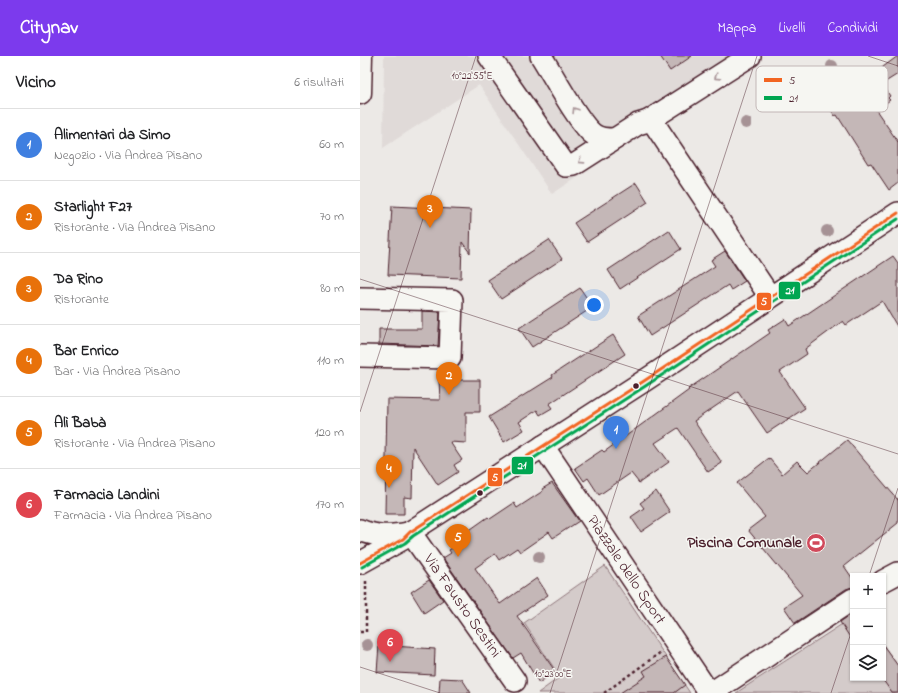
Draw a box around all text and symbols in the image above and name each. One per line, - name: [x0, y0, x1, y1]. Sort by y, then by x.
- text: Citynav: [20, 15, 78, 42]
- text: Mappa: [718, 18, 756, 39]
- text: Livelli: [778, 18, 805, 39]
- text: Condividi: [827, 18, 878, 39]
- legend: [756, 66, 888, 112]
- text: 10°22'55"E: [451, 69, 493, 84]
- text: Vicino: [16, 70, 56, 95]
- one-way arrow: [714, 72, 721, 80]
- text: 6 risultati: [294, 73, 344, 92]
- text: 5: [789, 73, 795, 89]
- text: 21: [789, 91, 798, 107]
- one-way arrow: [572, 107, 579, 114]
- text: Alimentari da Simo: [54, 124, 171, 146]
- text: 1: [27, 135, 31, 154]
- text: 60 m: [319, 135, 344, 154]
- text: Negozio · Via Andrea Pisano: [54, 146, 202, 165]
- one-way arrow: [578, 156, 585, 163]
- pin: 3: [417, 195, 443, 228]
- text: Starlight F27: [54, 196, 132, 218]
- text: 2: [26, 207, 32, 226]
- text: 70 m: [320, 207, 344, 226]
- text: Ristorante · Via Andrea Pisano: [54, 218, 215, 237]
- text: Da Rino: [54, 268, 103, 290]
- text: 3: [26, 279, 32, 298]
- text: 80 m: [320, 279, 344, 298]
- line badge: 21: [778, 281, 801, 300]
- text: 21: [785, 283, 795, 299]
- text: Ristorante: [54, 290, 109, 309]
- line badge: 5: [756, 292, 772, 311]
- text: 5: [761, 294, 768, 310]
- your location: [584, 295, 604, 315]
- text: Bar Enrico: [54, 340, 119, 362]
- text: 4: [26, 351, 32, 370]
- text: 110 m: [317, 351, 344, 370]
- text: Bar · Via Andrea Pisano: [54, 362, 180, 381]
- pin: 2: [436, 362, 462, 395]
- unlabelled marker: [631, 381, 641, 391]
- text: Alì Babà: [54, 412, 106, 434]
- pin: 1: [603, 416, 629, 449]
- text: 5: [25, 423, 33, 442]
- text: 120 m: [314, 423, 344, 442]
- text: Ristorante · Via Andrea Pisano: [54, 434, 215, 453]
- pin: 4: [376, 455, 402, 488]
- line badge: 21: [511, 456, 534, 475]
- text: 21: [517, 458, 527, 474]
- line badge: 5: [487, 467, 503, 487]
- text: 5: [492, 470, 499, 486]
- text: Farmacia Landini: [54, 484, 160, 506]
- unlabelled marker: [475, 488, 485, 498]
- text: 6: [26, 495, 32, 514]
- text: 170 m: [316, 495, 344, 514]
- text: Farmacia · Via Andrea Pisano: [54, 506, 212, 525]
- street label: Piazzale dello Sport: [580, 511, 672, 630]
- pin: 5: [445, 524, 471, 557]
- place label: Piscina Comunale: [687, 531, 803, 555]
- sports icon: Piscina Comunale: [805, 532, 827, 554]
- street label: Via Fausto Sestini: [416, 548, 507, 663]
- map controls: [850, 573, 886, 681]
- button: +: [850, 573, 886, 609]
- button: −: [850, 609, 886, 645]
- pin: 6: [377, 629, 403, 662]
- button: layers: [850, 645, 886, 681]
- text: 10°23'00"E: [534, 667, 572, 682]

